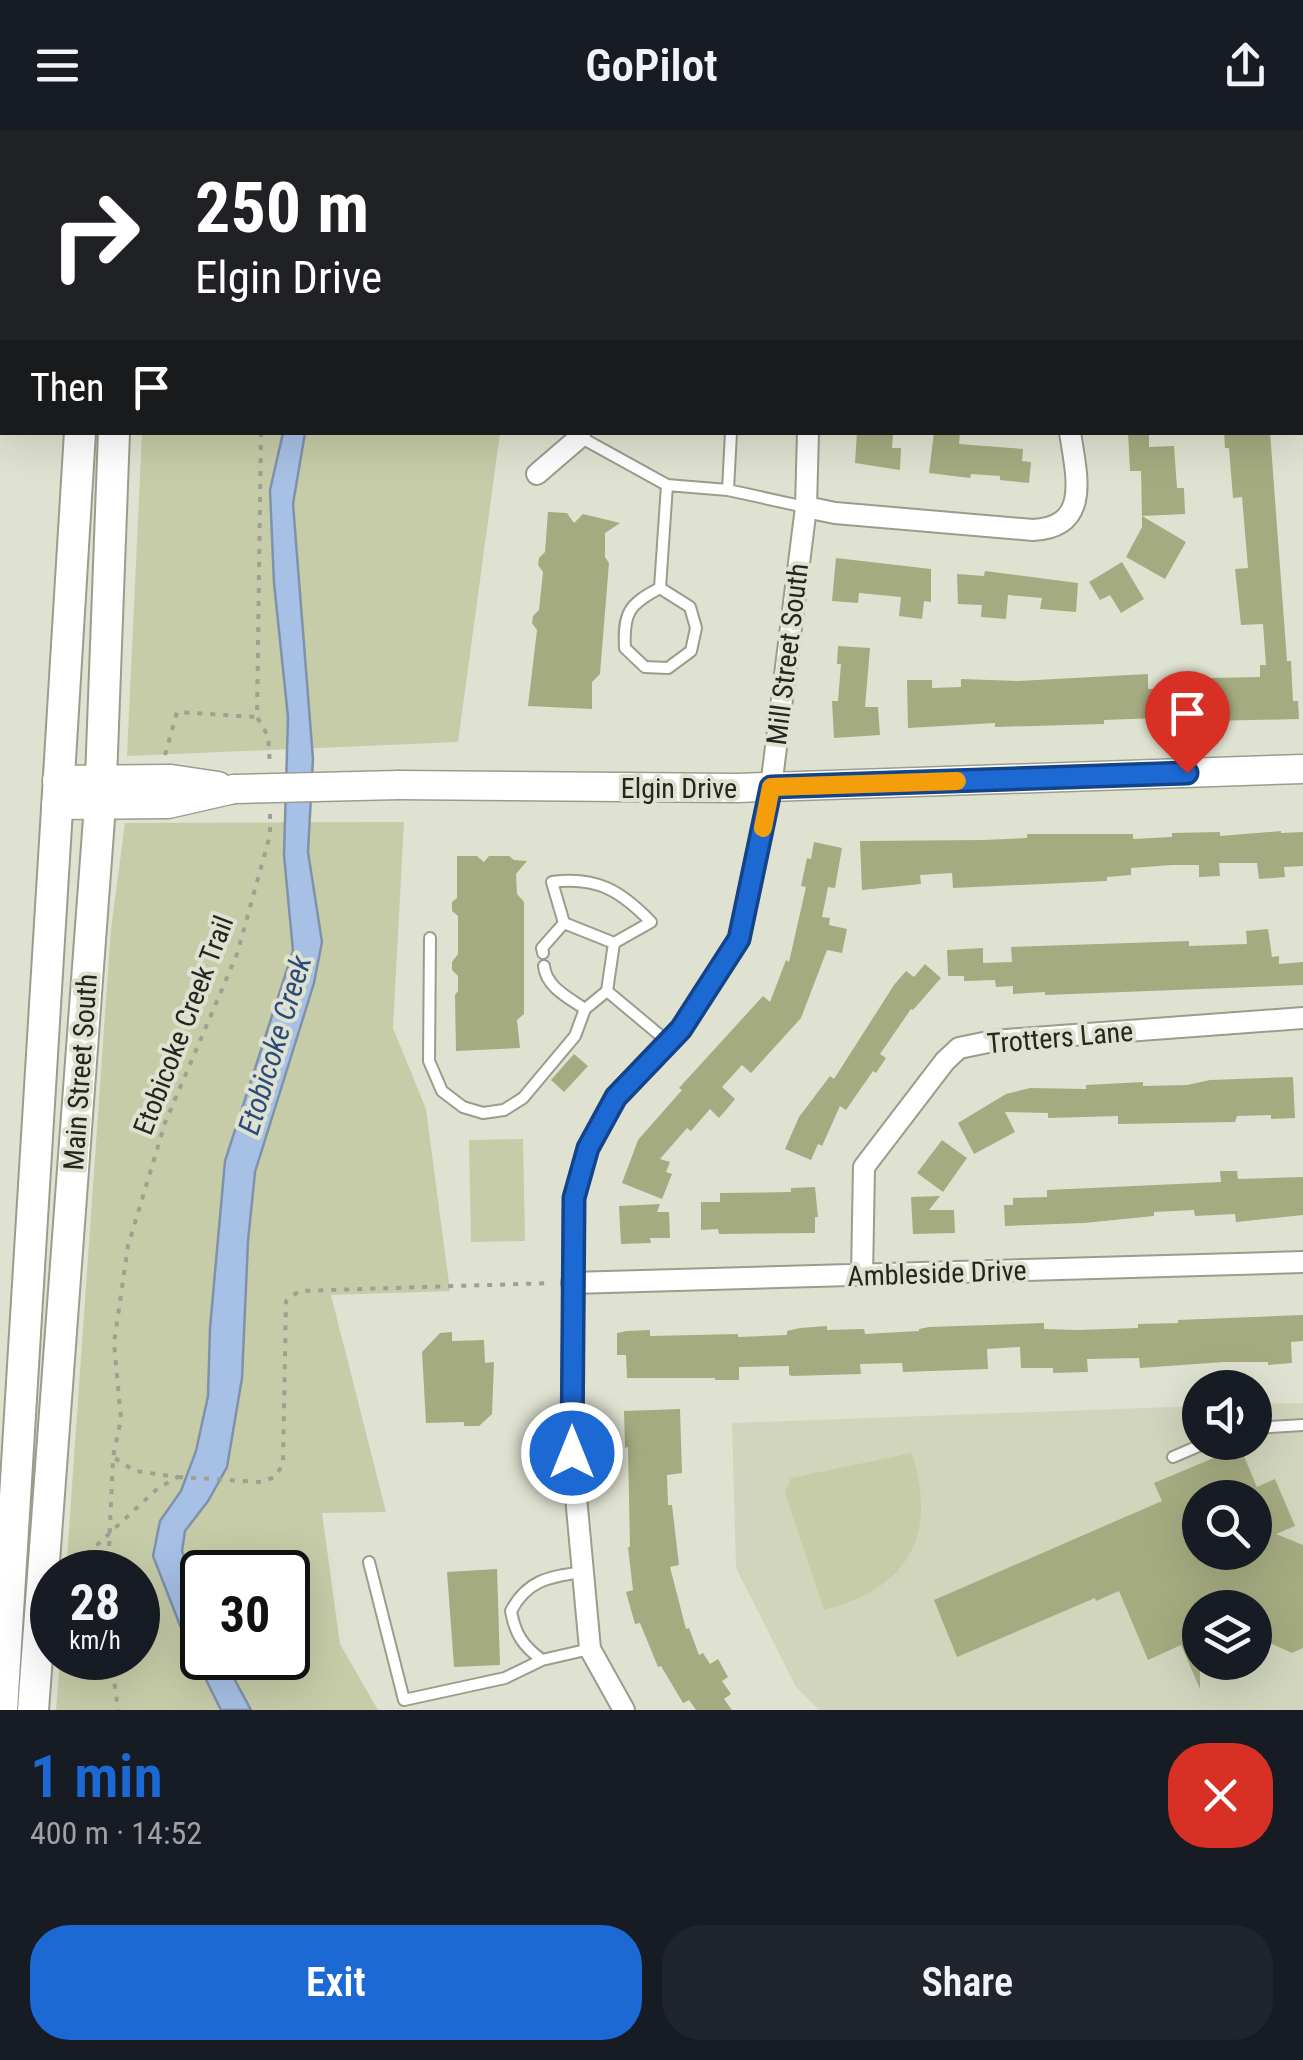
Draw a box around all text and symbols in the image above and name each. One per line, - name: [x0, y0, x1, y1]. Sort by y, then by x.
- icon: menu: [30, 38, 85, 93]
- icon: share: [1218, 38, 1273, 93]
- text: GoPilot: [585, 39, 718, 92]
- text: 250 m: [195, 167, 369, 249]
- icon: right: [30, 170, 160, 300]
- text: Elgin Drive: [195, 251, 382, 304]
- icon: arrive: [124, 360, 179, 415]
- text: Then: [30, 366, 104, 410]
- street label: Mill Street South: [760, 561, 815, 747]
- pin: [1145, 671, 1230, 774]
- icon: arrive: [1160, 686, 1215, 741]
- street label: Elgin Drive: [621, 772, 737, 805]
- street label: Etobicoke Creek Trail: [127, 911, 240, 1139]
- water label: Etobicoke Creek: [231, 950, 319, 1139]
- street label: Main Street South: [57, 973, 104, 1171]
- street label: Trotters Lane: [986, 1015, 1135, 1060]
- street label: Ambleside Drive: [847, 1254, 1027, 1293]
- map controls: [1182, 1370, 1272, 1680]
- button: sound: [1182, 1370, 1272, 1460]
- position arrow: [520, 1401, 624, 1505]
- button: search: [1182, 1480, 1272, 1570]
- speed limit sign: 30: [180, 1550, 310, 1680]
- text: 28: [70, 1574, 120, 1632]
- button: layers: [1182, 1590, 1272, 1680]
- text: km/h: [69, 1626, 121, 1655]
- text: 1 min: [30, 1741, 163, 1812]
- button: close: [1168, 1743, 1273, 1848]
- text: 400 m · 14:52: [30, 1814, 202, 1852]
- button: Exit: [30, 1925, 642, 2040]
- button: Share: [662, 1925, 1273, 2040]

